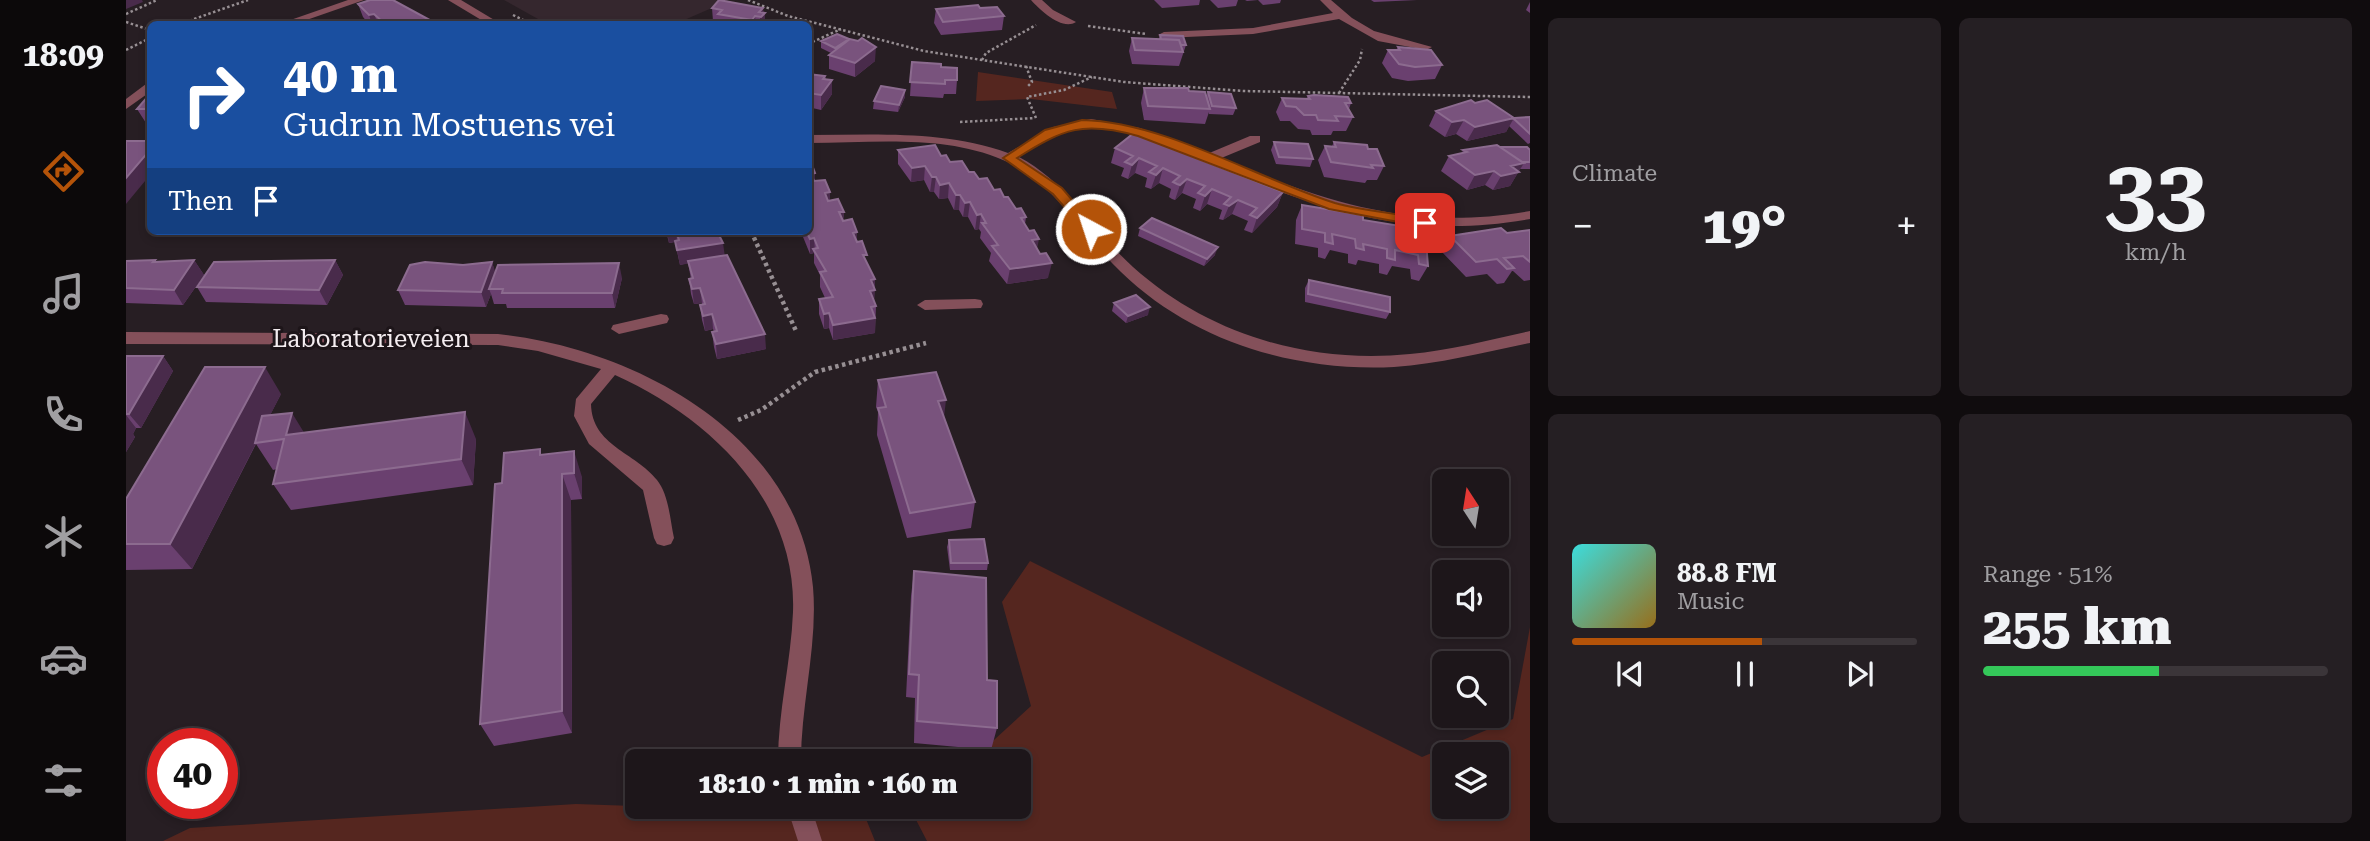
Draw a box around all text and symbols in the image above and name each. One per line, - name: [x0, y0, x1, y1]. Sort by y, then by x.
- text: 18:09: [22, 36, 104, 74]
- text: 40 m: [283, 47, 398, 104]
- icon: right: [168, 49, 259, 140]
- text: Gudrun Mostuens vei: [283, 106, 615, 144]
- text: 33: [2105, 140, 2206, 246]
- icon: directions: [39, 147, 88, 196]
- text: Climate: [1572, 160, 1657, 187]
- icon: arrive: [247, 182, 285, 220]
- text: Then: [168, 186, 233, 216]
- position arrow: [1054, 192, 1128, 266]
- pin: [1395, 193, 1455, 253]
- text: 19°: [1702, 195, 1787, 256]
- icon: arrive: [1406, 204, 1444, 242]
- text: −: [1572, 204, 1593, 248]
- text: +: [1896, 204, 1917, 248]
- text: km/h: [2125, 239, 2186, 266]
- icon: music: [39, 269, 88, 318]
- street label: Laboratorieveien: [272, 325, 470, 353]
- icon: phone: [39, 390, 88, 439]
- north arrow: [1432, 469, 1508, 546]
- map controls: [1432, 469, 1509, 819]
- icon: climate: [39, 512, 88, 561]
- text: 88.8 FM: [1677, 558, 1777, 588]
- button: sound: [1432, 560, 1509, 637]
- text: Range · 51%: [1983, 561, 2112, 588]
- text: Music: [1677, 588, 1744, 615]
- text: 255 km: [1983, 596, 2171, 657]
- icon: car: [39, 634, 88, 683]
- button: search: [1432, 651, 1509, 728]
- icon: previous: [1611, 655, 1649, 693]
- icon: pause: [1726, 655, 1764, 693]
- icon: next: [1841, 655, 1879, 693]
- speed limit sign: 40: [147, 728, 238, 819]
- button: layers: [1432, 742, 1509, 819]
- icon: filters: [39, 756, 88, 805]
- text: 18:10 · 1 min · 160 m: [698, 769, 958, 799]

